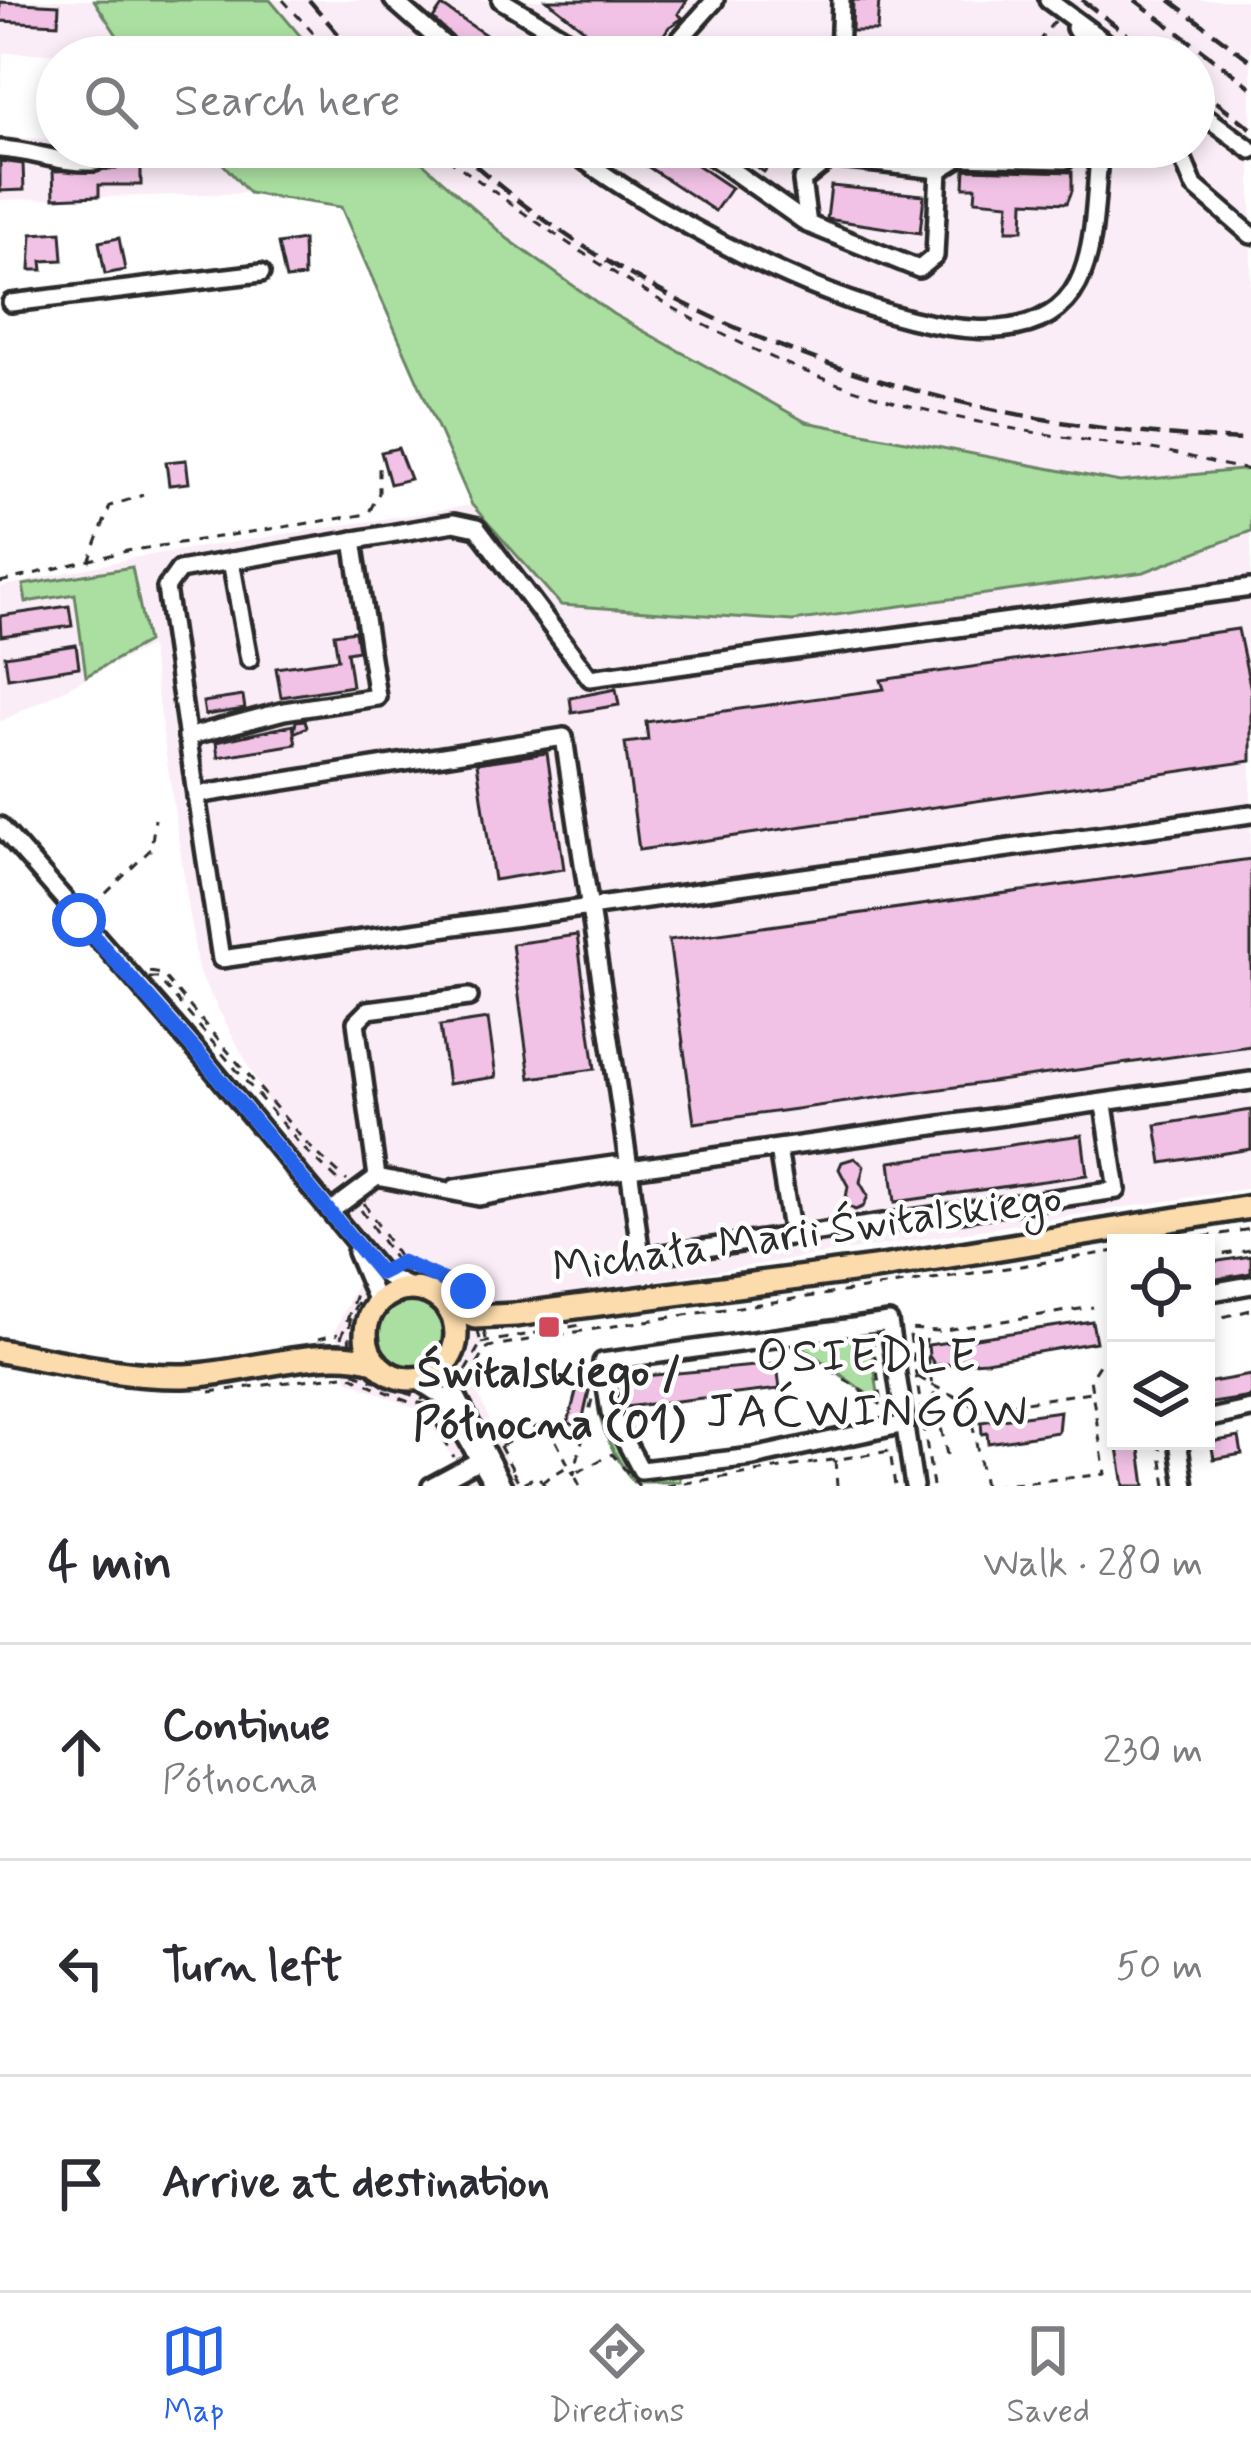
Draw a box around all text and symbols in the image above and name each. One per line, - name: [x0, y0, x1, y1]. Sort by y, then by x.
- search box: [36, 36, 1215, 168]
- icon: search: [78, 69, 144, 135]
- text: Search here: [174, 73, 401, 132]
- route start: [52, 893, 106, 947]
- street label: Michała Marii Świtalskiego: [549, 1169, 1066, 1303]
- map controls: [1107, 1234, 1215, 1450]
- button: locate: [1107, 1234, 1215, 1342]
- route end: [441, 1264, 495, 1318]
- marker: Świtalskiego / Północna (01): [536, 1314, 562, 1340]
- district label: OSIEDLE JAĆWINGÓW: [706, 1326, 1030, 1444]
- button: layers: [1107, 1342, 1215, 1450]
- place label: Świtalskiego / Północna (01): [413, 1344, 685, 1455]
- text: 4 min: [48, 1531, 172, 1597]
- text: Walk · 280 m: [983, 1539, 1203, 1590]
- text: Continue: [162, 1697, 330, 1756]
- icon: ahead: [48, 1719, 114, 1785]
- text: 230 m: [1102, 1726, 1203, 1777]
- text: Północna: [162, 1756, 318, 1807]
- icon: left: [48, 1935, 114, 2001]
- text: Turn left: [162, 1938, 342, 1997]
- text: 50 m: [1116, 1942, 1203, 1993]
- icon: arrive: [48, 2151, 114, 2217]
- text: Arrive at destination: [162, 2154, 550, 2213]
- tab: Map: [161, 2318, 227, 2434]
- tab: Directions: [549, 2318, 685, 2434]
- tab: Saved: [1007, 2318, 1090, 2434]

